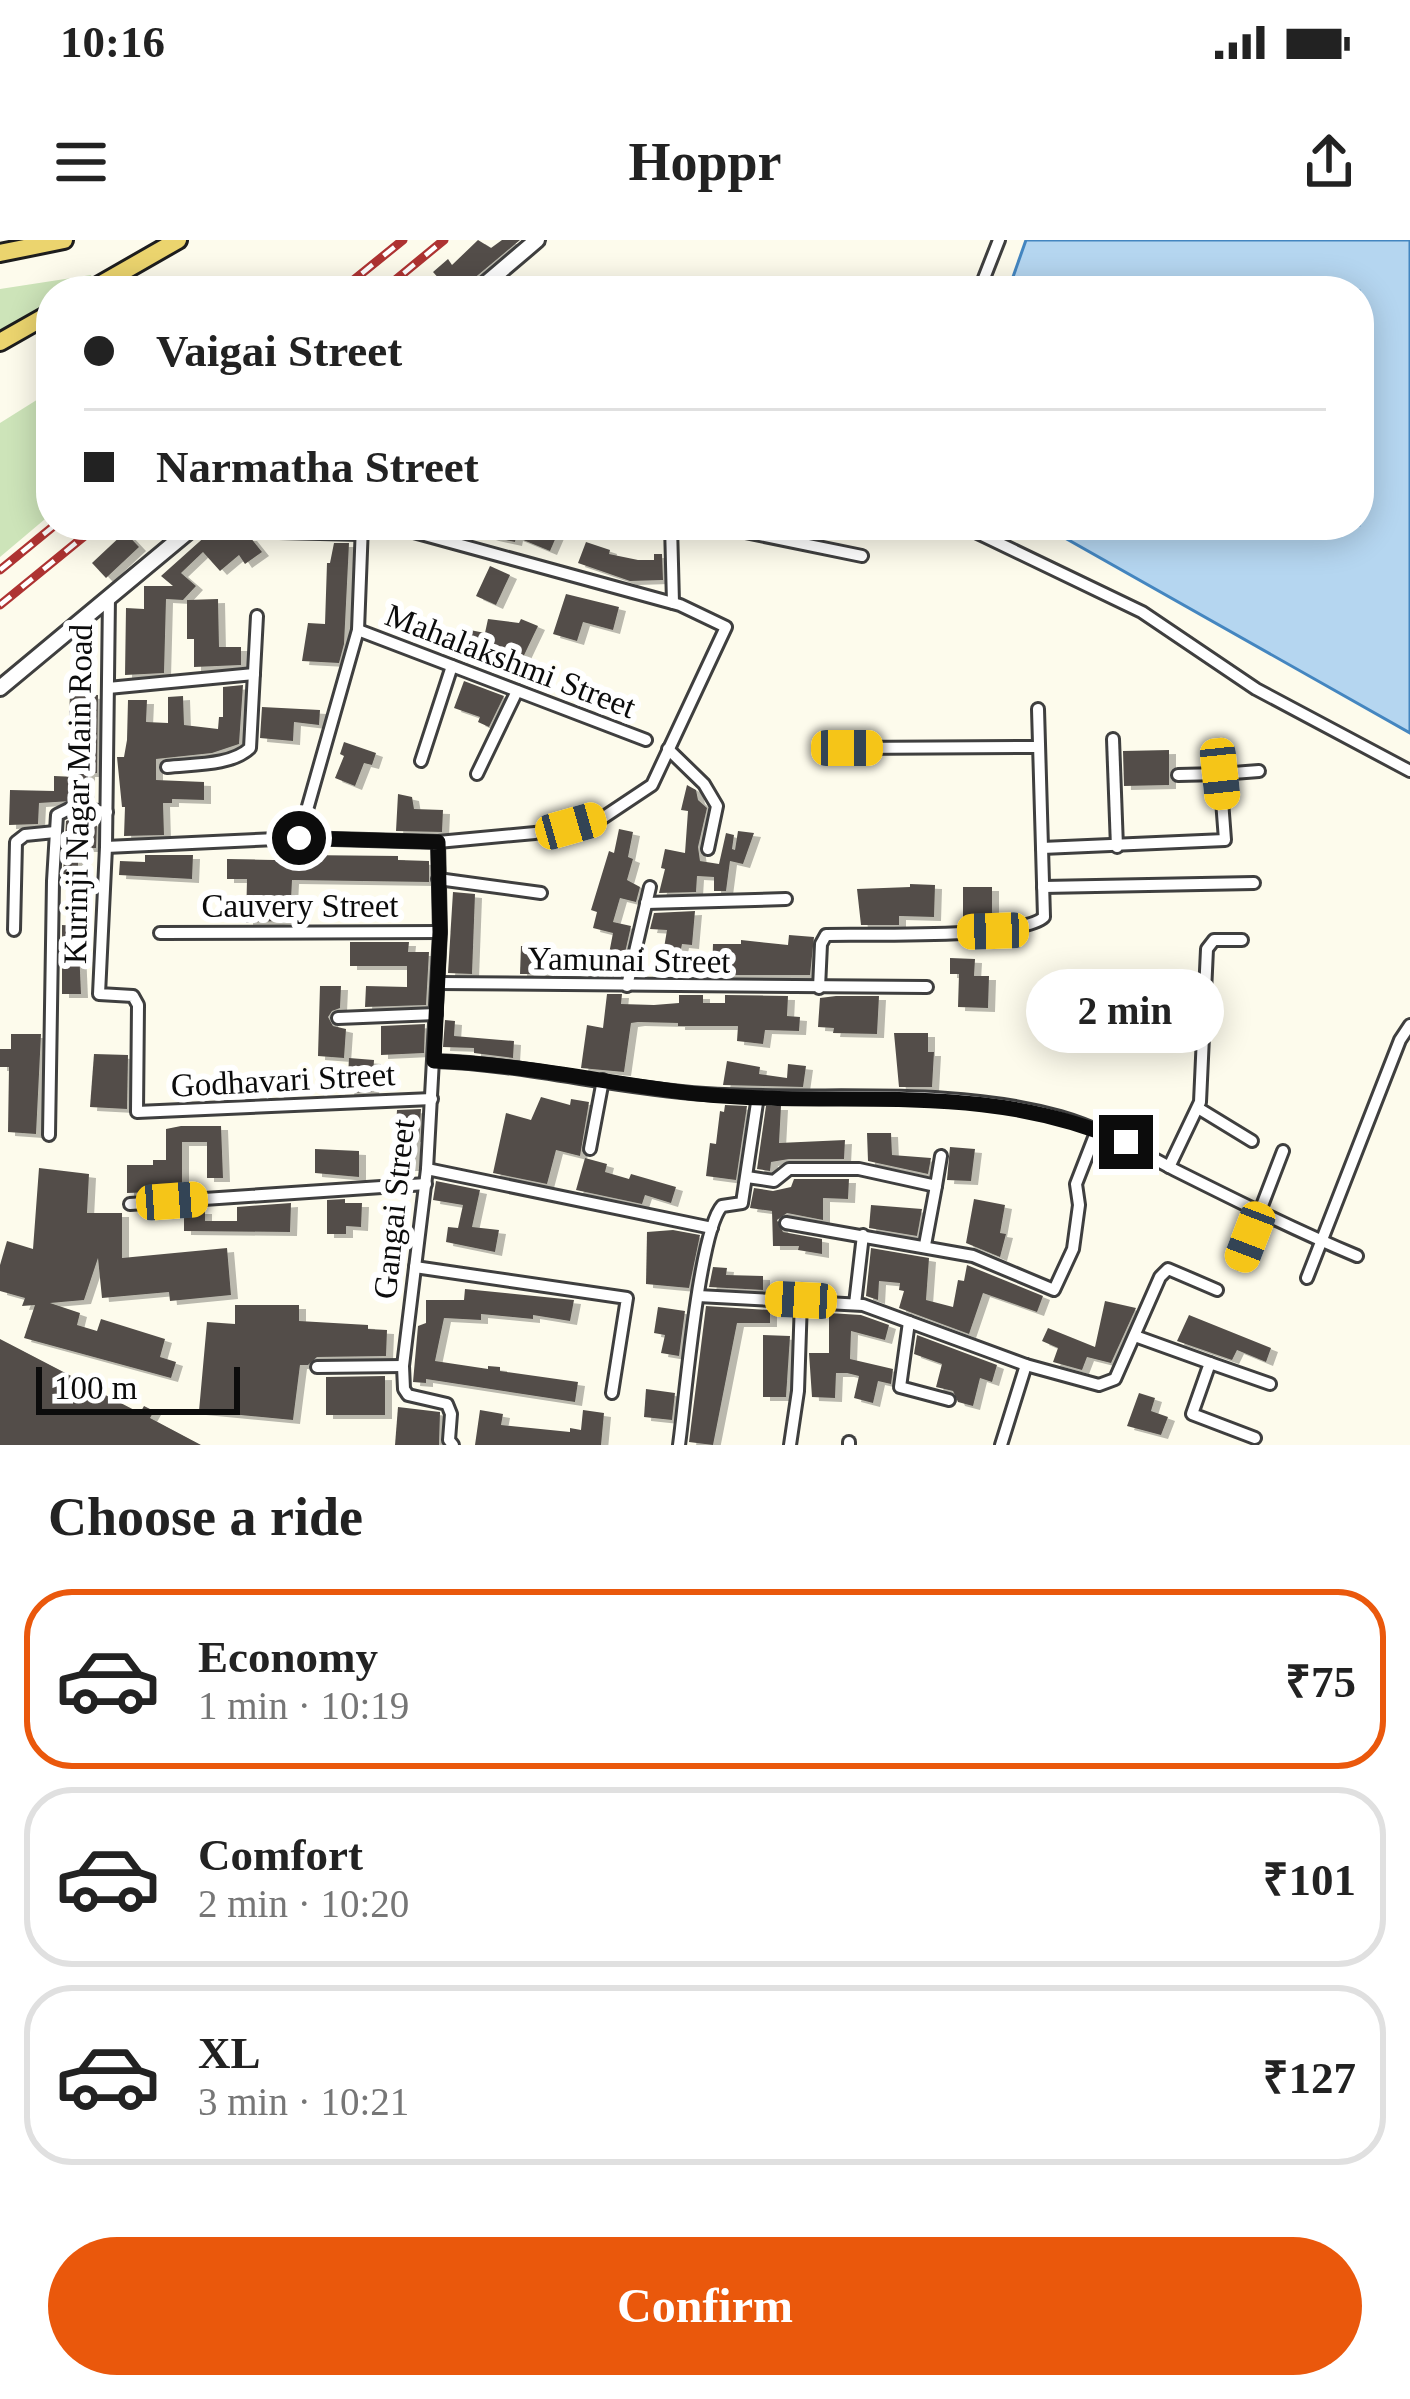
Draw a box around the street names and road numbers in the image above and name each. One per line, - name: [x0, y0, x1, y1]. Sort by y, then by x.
- street label: Mahalakshmi Street: [381, 597, 641, 725]
- street label: Kurinji Nagar Main Road: [57, 623, 99, 964]
- street label: Cauvery Street: [201, 888, 399, 924]
- street label: Yamunai Street: [527, 940, 731, 980]
- street label: Godhavari Street: [170, 1056, 396, 1104]
- street label: Gangai Street: [367, 1117, 421, 1301]

